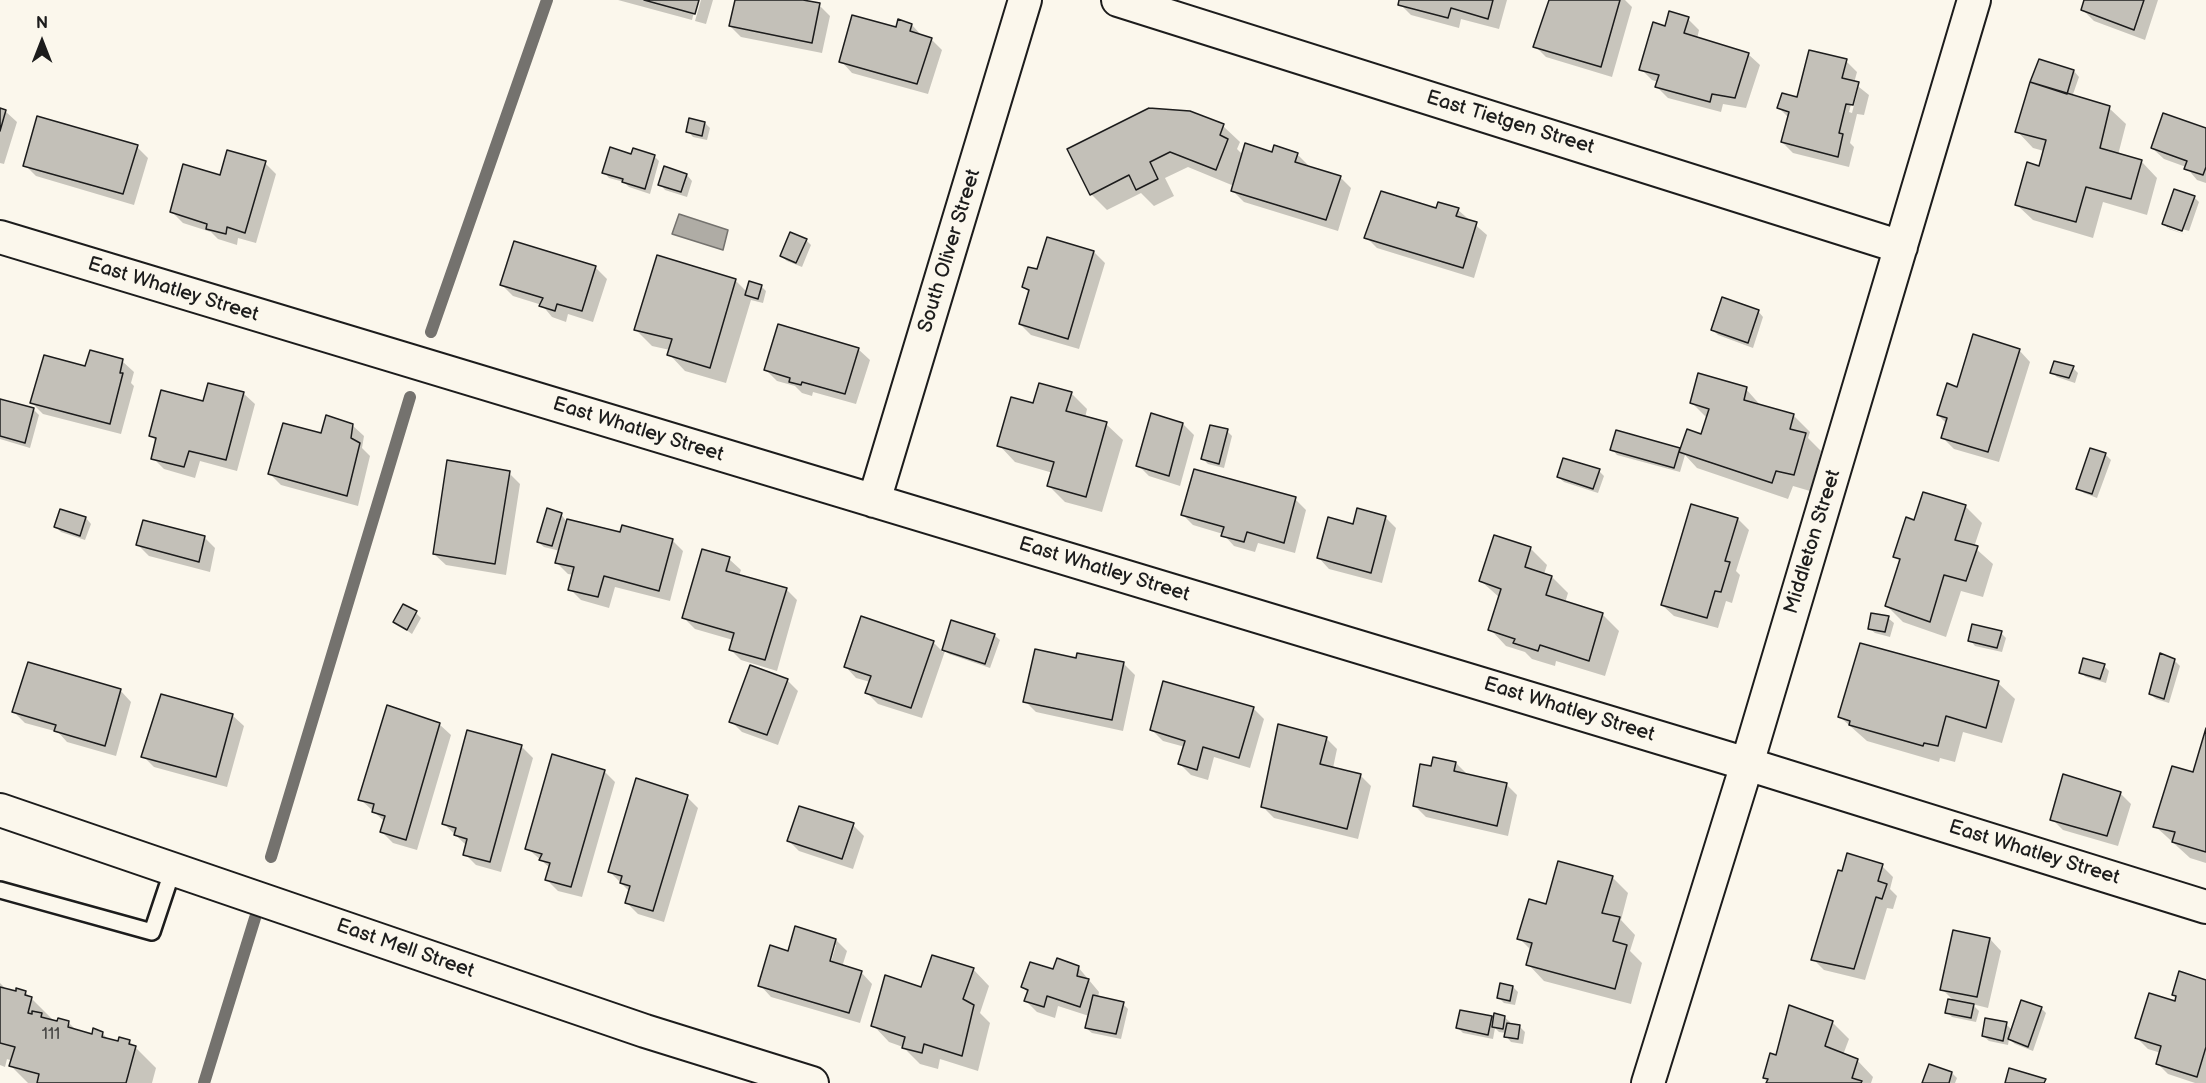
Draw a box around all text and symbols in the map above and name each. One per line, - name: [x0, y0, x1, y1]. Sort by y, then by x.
- north arrow: [12, 12, 72, 72]
- text: N: [36, 14, 48, 33]
- street label: East Tietgen Street: [1423, 86, 1597, 160]
- street label: South Oliver Street: [914, 166, 986, 336]
- street label: East Whatley Street: [85, 253, 261, 327]
- street label: East Whatley Street: [550, 393, 726, 467]
- street label: Middleton Street: [1780, 467, 1846, 617]
- street label: East Whatley Street: [1016, 533, 1192, 607]
- street label: East Whatley Street: [1481, 673, 1657, 747]
- street label: East Whatley Street: [1946, 816, 2122, 890]
- street label: East Mell Street: [333, 914, 477, 984]
- house number: 111: [42, 1025, 60, 1045]

